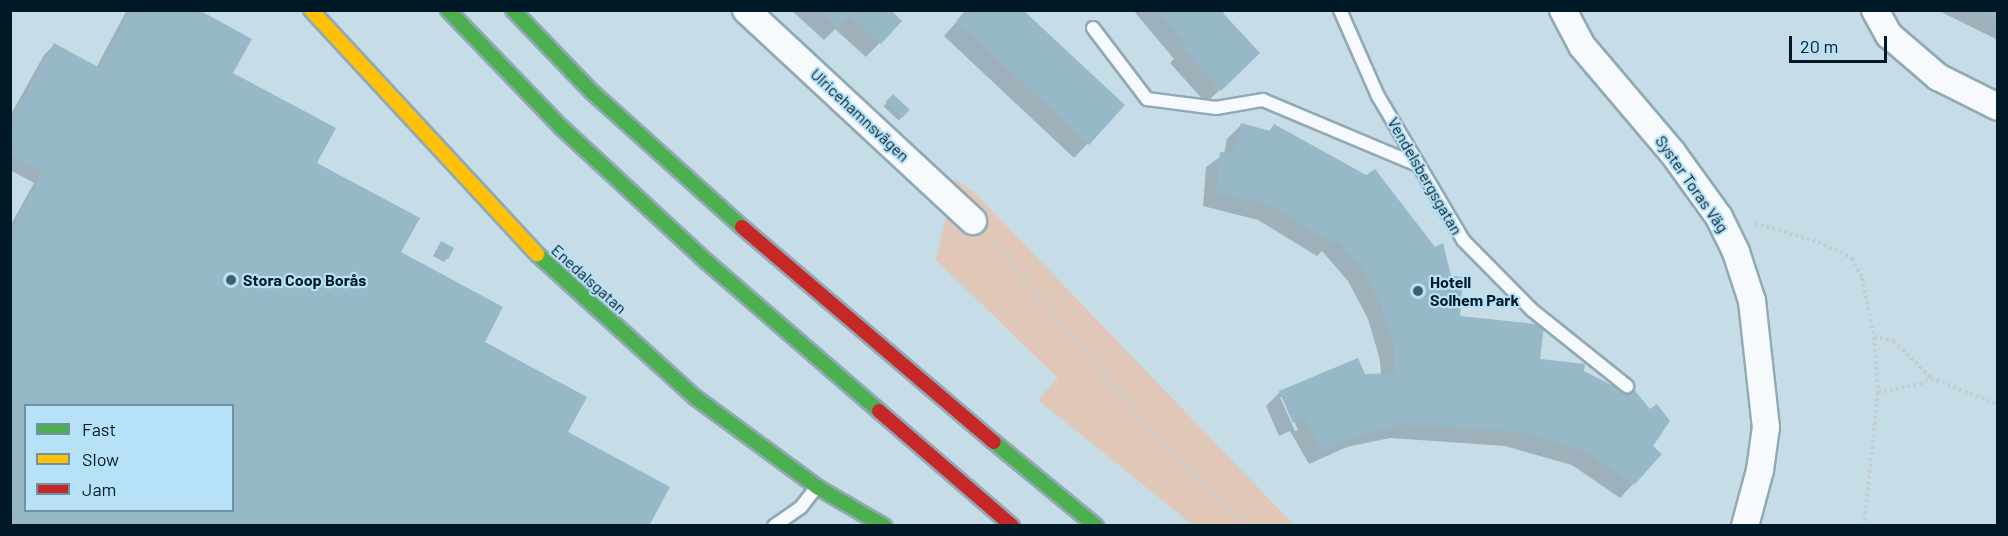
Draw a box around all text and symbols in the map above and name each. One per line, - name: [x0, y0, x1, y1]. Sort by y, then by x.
- scale bar: [1792, 24, 1890, 62]
- text: 20 m: [1800, 35, 1838, 57]
- street label: Ulricehamnsvägen: [807, 64, 913, 166]
- street label: Vendelsbergsgatan: [1384, 114, 1466, 238]
- street label: Syster Toras Väg: [1651, 132, 1733, 236]
- street label: Enedalsgatan: [548, 240, 630, 318]
- place label: Stora Coop Borås: [243, 270, 366, 290]
- place label: Hotell Solhem Park: [1430, 272, 1519, 310]
- marker: Stora Coop Borås: [224, 273, 238, 287]
- marker: Hotell Solhem Park: [1411, 284, 1425, 298]
- legend: [24, 404, 234, 512]
- text: Fast: [82, 418, 116, 440]
- text: Slow: [82, 448, 119, 470]
- text: Jam: [82, 478, 116, 500]

